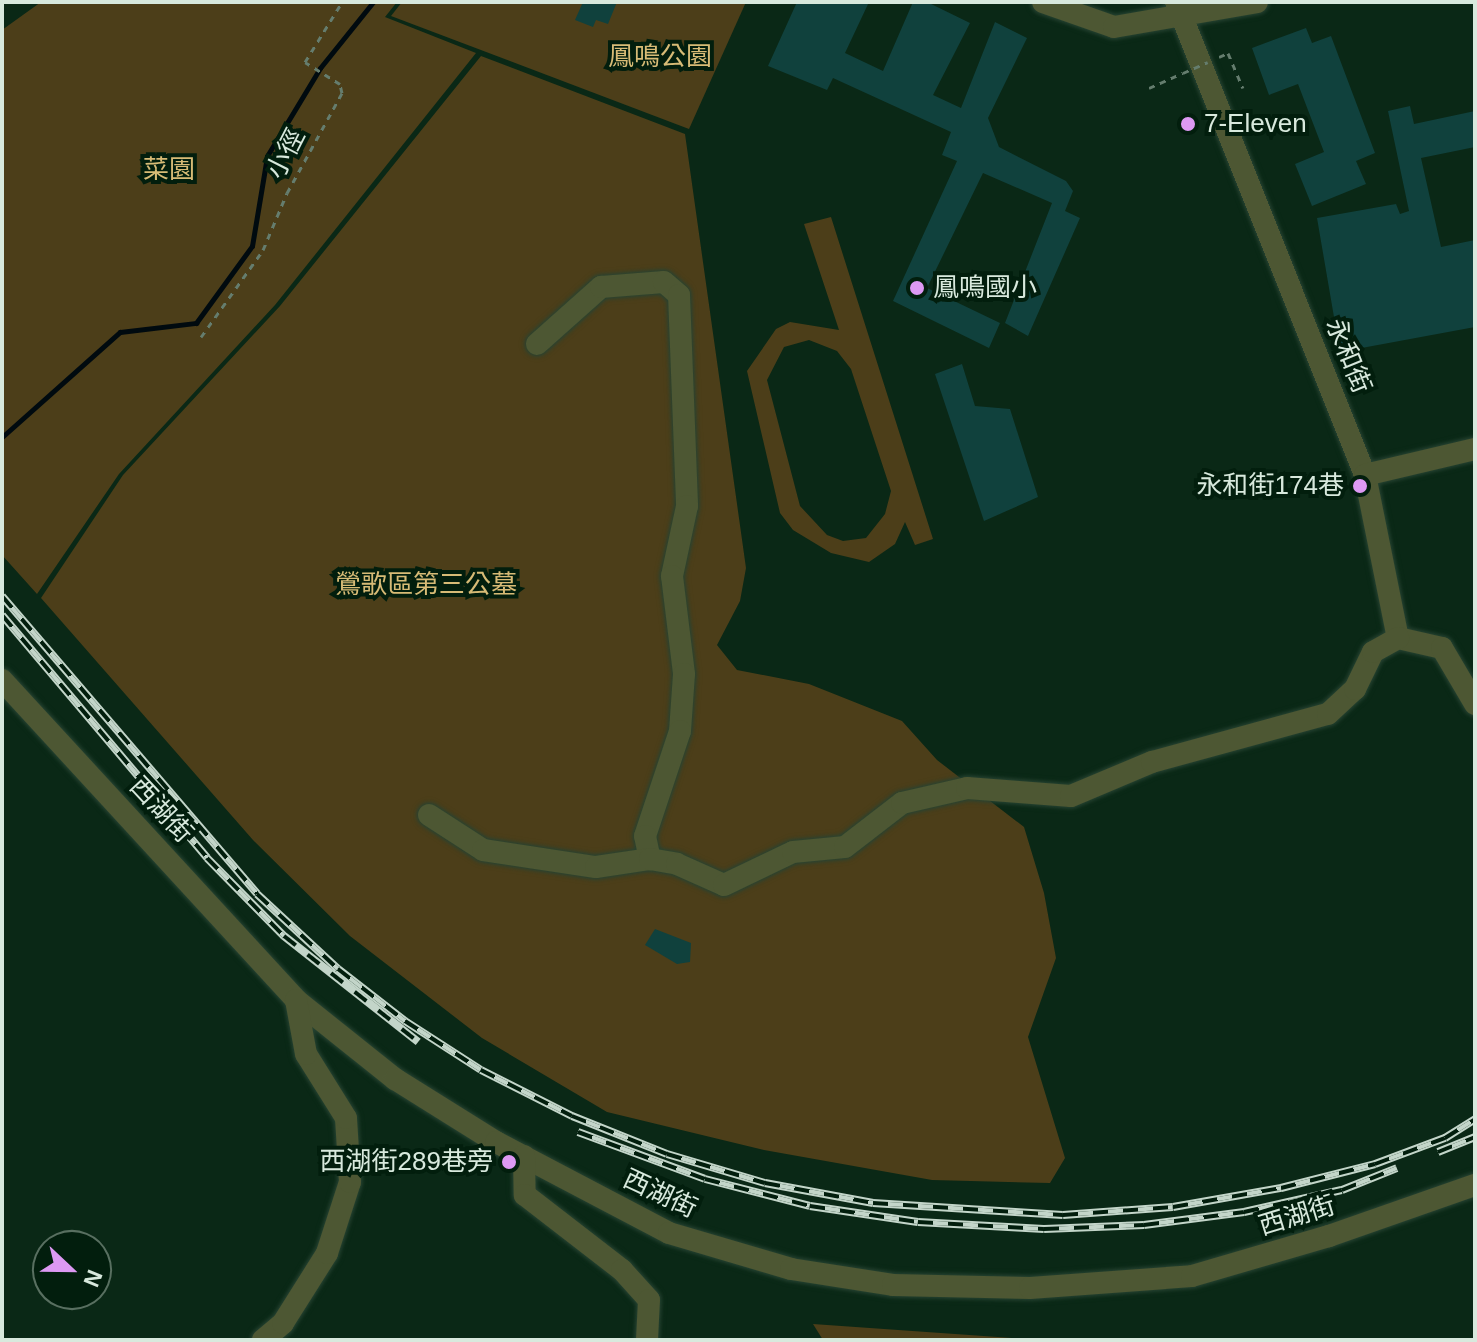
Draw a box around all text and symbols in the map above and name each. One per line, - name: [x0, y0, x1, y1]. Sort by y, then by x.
- park label: 鳳鳴公園: [608, 41, 712, 73]
- place label: 7-Eleven: [1204, 108, 1307, 140]
- marker: 7-Eleven: [1179, 115, 1197, 133]
- street label: 小徑: [260, 124, 312, 184]
- park label: 菜園: [143, 154, 195, 186]
- place label: 鳳鳴國小: [933, 272, 1037, 304]
- marker: 鳳鳴國小: [908, 279, 926, 297]
- street label: 永和街: [1319, 314, 1377, 398]
- place label: 永和街174巷: [1197, 470, 1344, 502]
- marker: 永和街174巷: [1351, 477, 1369, 495]
- park label: 鶯歌區第三公墓: [335, 569, 517, 601]
- street label: 西湖街: [123, 771, 199, 849]
- place label: 西湖街289巷旁: [320, 1146, 493, 1178]
- marker: 西湖街289巷旁: [500, 1153, 518, 1171]
- street label: 西湖街: [618, 1163, 702, 1225]
- street label: 西湖街: [1255, 1190, 1339, 1242]
- north arrow: [32, 1230, 112, 1310]
- text: N: [78, 1266, 107, 1290]

